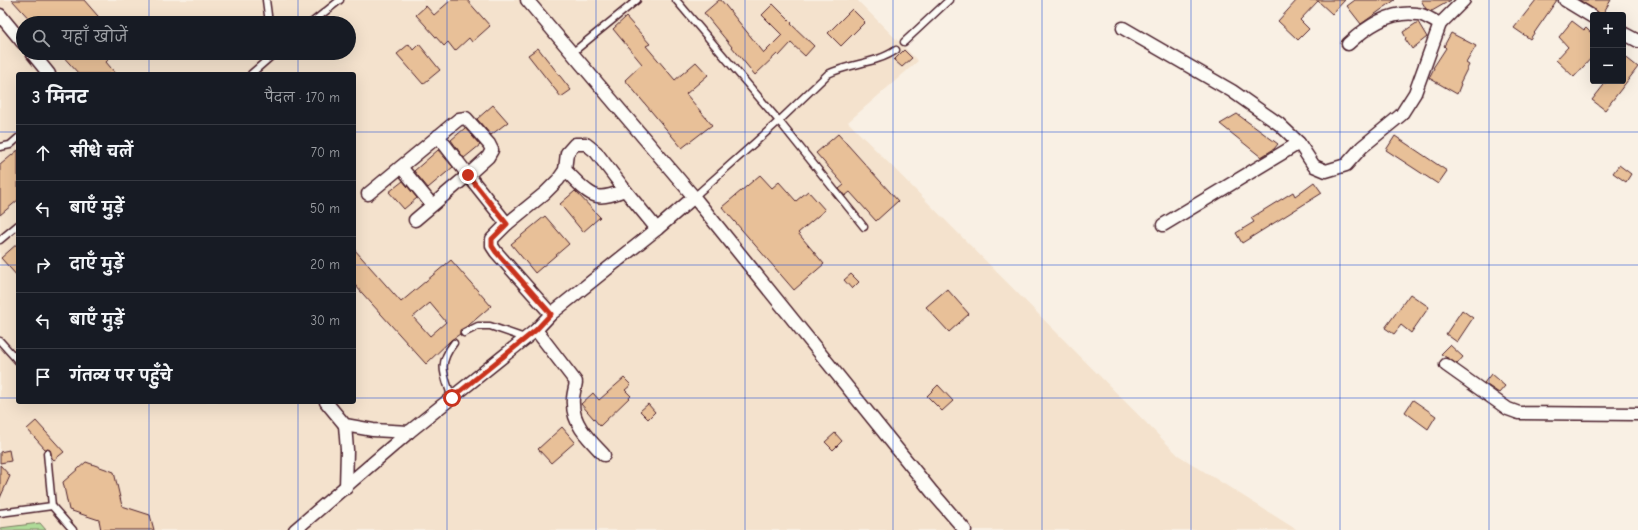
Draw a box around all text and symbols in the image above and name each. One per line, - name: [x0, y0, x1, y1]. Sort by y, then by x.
- map controls: [1590, 12, 1626, 84]
- button: +: [1590, 12, 1626, 48]
- search box: [16, 16, 356, 60]
- icon: search: [30, 27, 52, 49]
- text: यहाँ खोजें: [62, 28, 128, 46]
- button: −: [1590, 48, 1626, 84]
- text: 3 मिनट: [32, 88, 88, 107]
- text: पैदल · 170 m: [265, 90, 340, 105]
- icon: ahead: [32, 142, 54, 164]
- text: सीधे चलें: [70, 143, 133, 161]
- text: 70 m: [311, 145, 340, 160]
- route end: [459, 166, 477, 184]
- icon: left: [32, 198, 54, 220]
- text: बाएँ मुड़ें: [70, 199, 124, 217]
- text: 50 m: [310, 201, 340, 216]
- icon: right: [32, 254, 54, 276]
- text: दाएँ मुड़ें: [70, 255, 124, 273]
- text: 20 m: [310, 257, 340, 272]
- icon: left: [32, 310, 54, 332]
- text: बाएँ मुड़ें: [70, 311, 124, 329]
- text: 30 m: [310, 313, 340, 328]
- icon: arrive: [32, 366, 54, 388]
- text: गंतव्य पर पहुँचे: [70, 367, 172, 385]
- route start: [443, 389, 461, 407]

